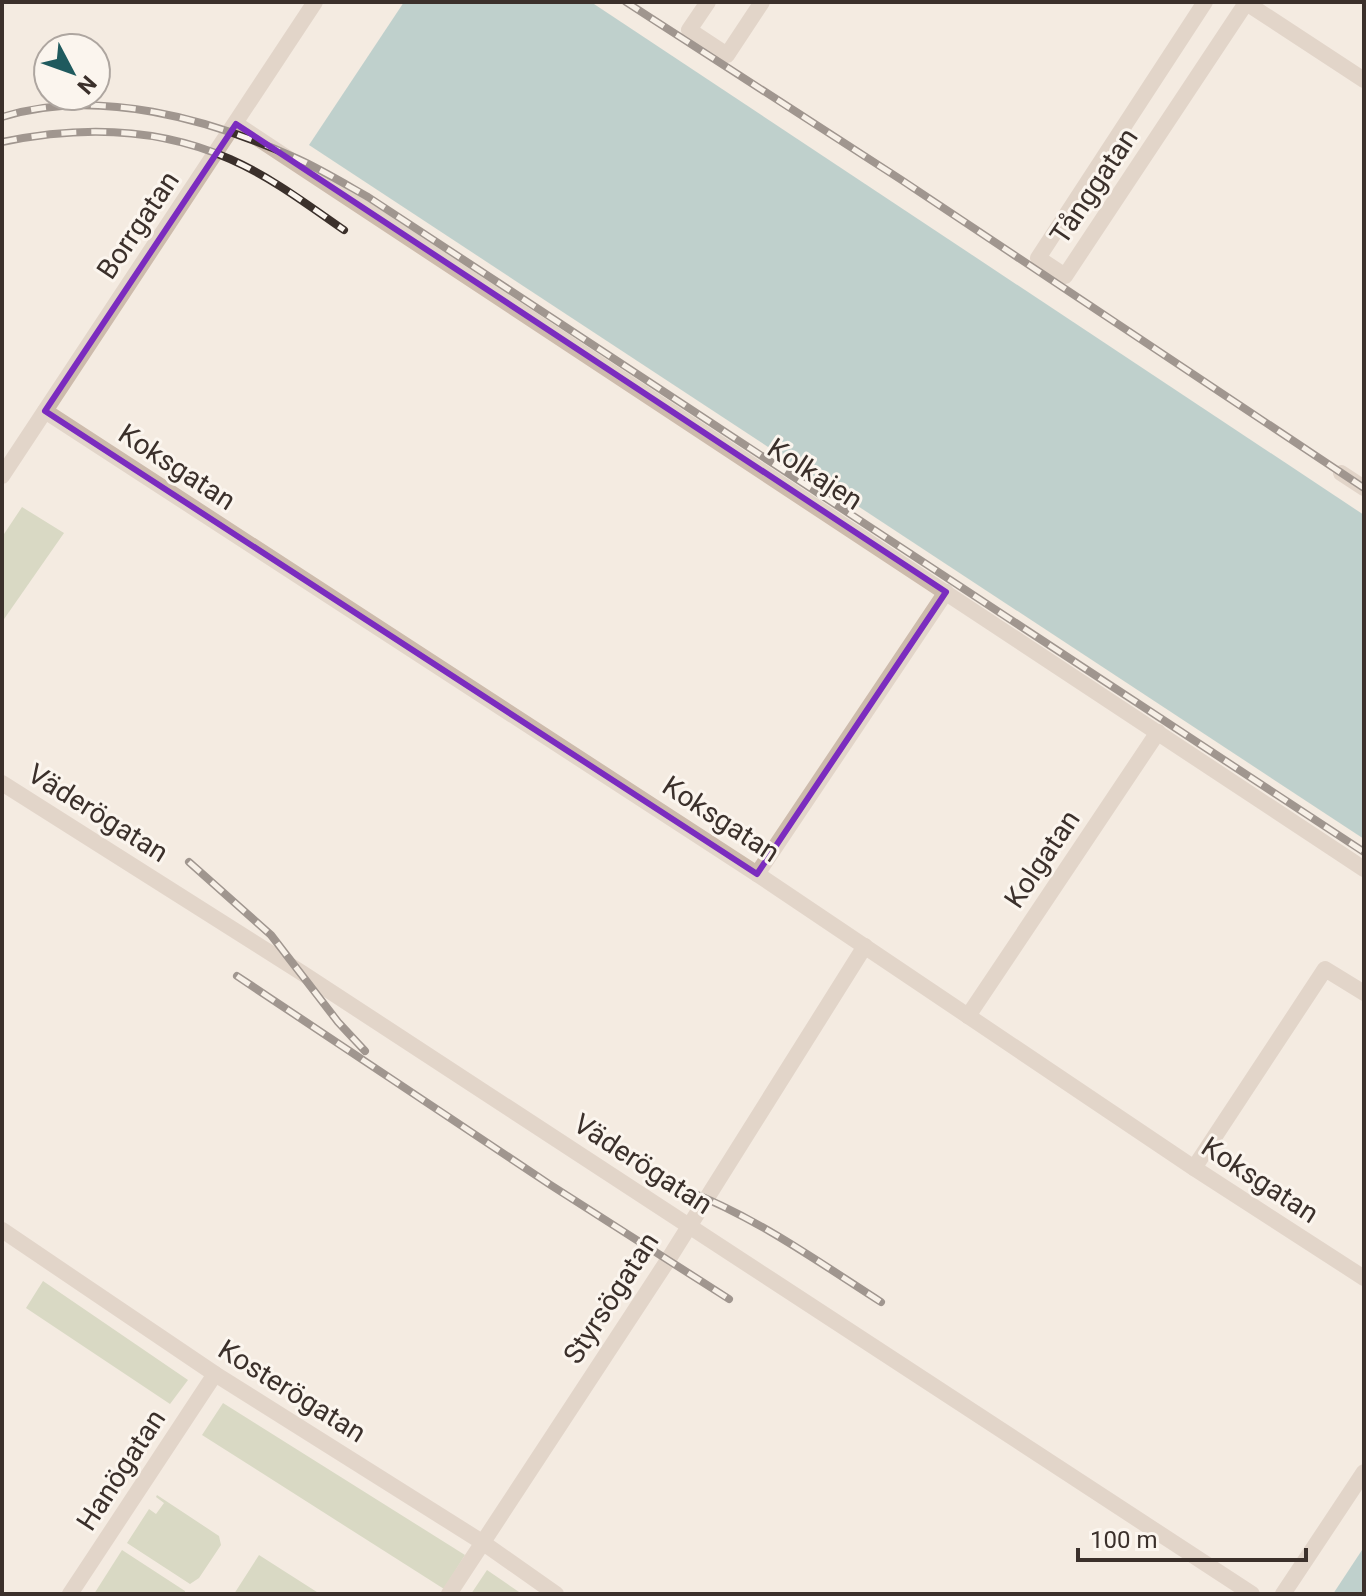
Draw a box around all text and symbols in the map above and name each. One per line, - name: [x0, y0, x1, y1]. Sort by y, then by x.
- north arrow: [32, 32, 112, 112]
- text: N: [72, 71, 101, 99]
- street label: Tånggatan: [1043, 122, 1145, 250]
- street label: Borrgatan: [90, 165, 186, 285]
- street label: Koksgatan: [112, 417, 242, 517]
- street label: Kolkajen: [761, 431, 869, 517]
- street label: Väderögatan: [22, 757, 174, 869]
- street label: Koksgatan: [656, 769, 786, 869]
- street label: Kolgatan: [997, 804, 1087, 914]
- street label: Väderögatan: [567, 1107, 719, 1221]
- street label: Koksgatan: [1195, 1130, 1325, 1230]
- street label: Styrsögatan: [556, 1226, 666, 1370]
- street label: Kosterögatan: [212, 1333, 372, 1449]
- street label: Hanögatan: [70, 1403, 172, 1537]
- scale bar: [1078, 1512, 1306, 1562]
- text: 100 m: [1090, 1526, 1157, 1554]

